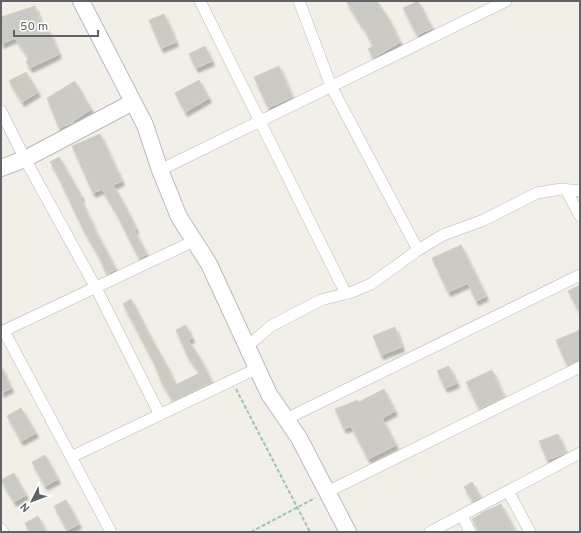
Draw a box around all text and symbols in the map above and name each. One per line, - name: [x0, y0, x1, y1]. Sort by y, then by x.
- scale bar: [14, 12, 98, 38]
- text: 50 m: [20, 19, 48, 35]
- north arrow: [12, 481, 52, 521]
- text: N: [17, 499, 33, 515]

